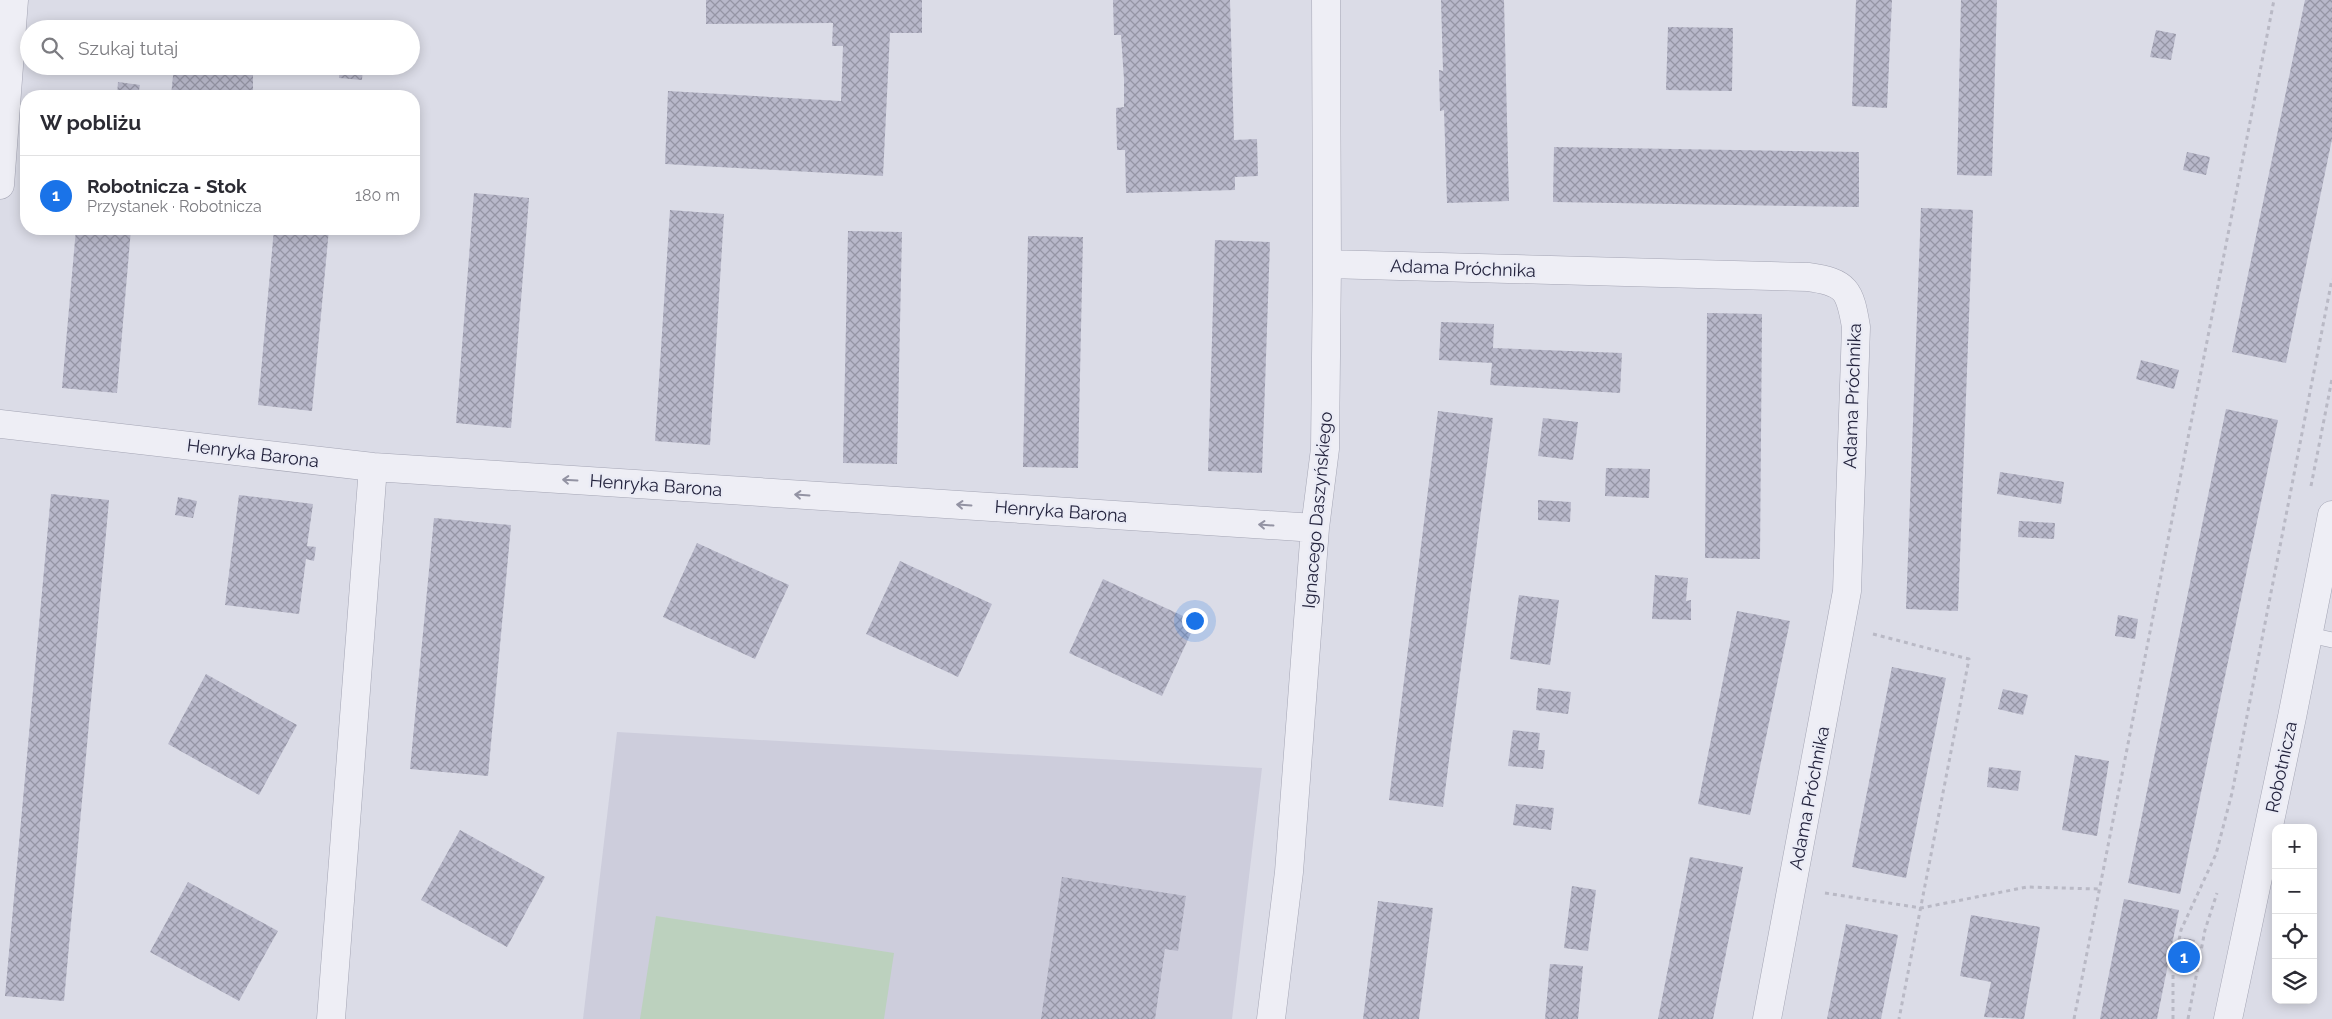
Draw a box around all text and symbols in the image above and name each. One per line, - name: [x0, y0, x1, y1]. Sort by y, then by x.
- search box: [20, 20, 420, 75]
- icon: search: [38, 34, 66, 62]
- text: Szukaj tutaj: [78, 37, 178, 59]
- text: W pobliżu: [40, 110, 141, 135]
- text: Robotnicza - Stok: [87, 175, 247, 197]
- text: 1: [52, 186, 60, 205]
- text: 180 m: [355, 186, 400, 205]
- text: Przystanek · Robotnicza: [87, 197, 262, 216]
- street label: Adama Próchnika: [1390, 255, 1536, 281]
- street label: Adama Próchnika: [1839, 323, 1865, 469]
- street label: Ignacego Daszyńskiego: [1298, 410, 1336, 609]
- street label: Henryka Barona: [186, 434, 320, 472]
- street label: Henryka Barona: [589, 470, 723, 500]
- one-way arrow: [562, 475, 578, 484]
- one-way arrow: [794, 490, 810, 499]
- street label: Henryka Barona: [994, 496, 1128, 526]
- one-way arrow: [956, 501, 972, 510]
- one-way arrow: [1258, 520, 1274, 529]
- your location: [1182, 608, 1208, 634]
- street label: Robotnicza: [2261, 719, 2301, 815]
- street label: Adama Próchnika: [1785, 724, 1833, 872]
- map controls: [2272, 824, 2317, 1004]
- button: +: [2272, 824, 2317, 869]
- button: −: [2272, 869, 2317, 914]
- button: locate: [2272, 914, 2317, 959]
- pin: 1: [2168, 938, 2200, 976]
- button: layers: [2272, 959, 2317, 1004]

